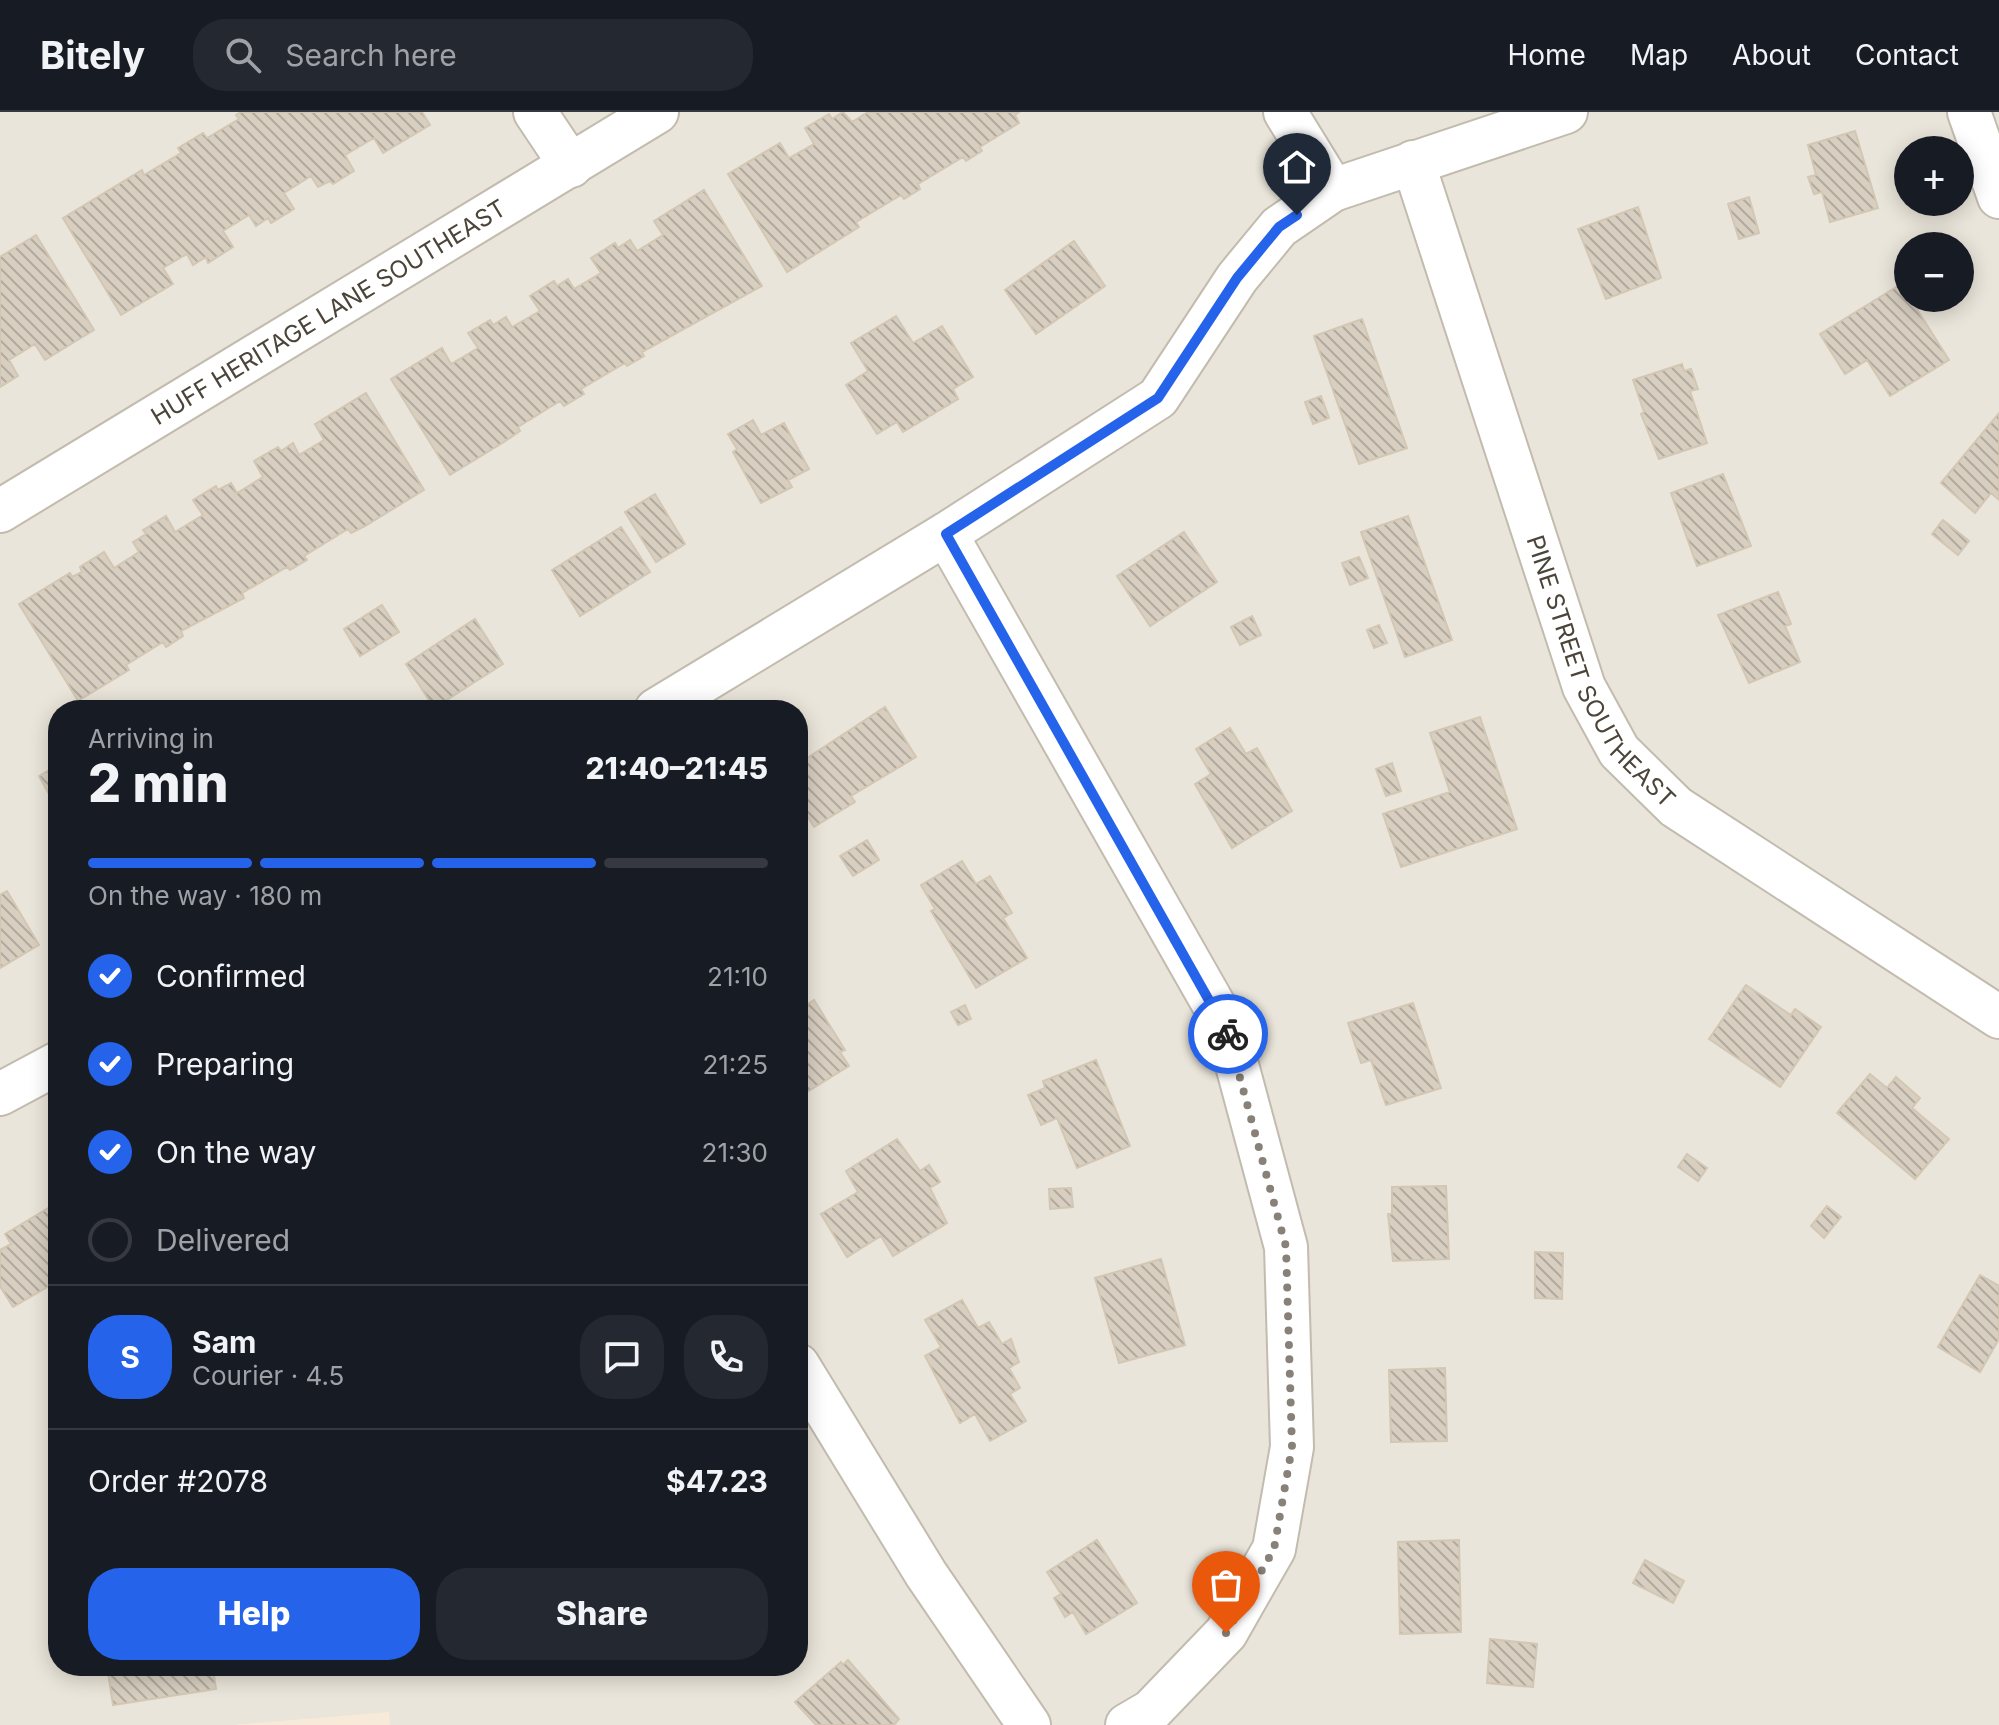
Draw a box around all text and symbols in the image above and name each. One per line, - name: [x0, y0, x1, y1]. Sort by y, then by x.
- search box: [193, 19, 753, 91]
- text: Bitely: [40, 32, 145, 78]
- icon: search: [221, 33, 265, 77]
- text: Search here: [285, 37, 457, 73]
- text: Home: [1507, 38, 1586, 72]
- text: Map: [1630, 38, 1688, 72]
- text: About: [1732, 38, 1811, 72]
- text: Contact: [1855, 38, 1959, 72]
- pin: [1263, 133, 1331, 215]
- map controls: [1894, 136, 1974, 312]
- button: +: [1894, 136, 1974, 216]
- icon: home: [1275, 145, 1319, 189]
- street label: HUFF HERITAGE LANE SOUTHEAST: [146, 193, 511, 430]
- button: −: [1894, 232, 1974, 312]
- street label: PINE STREET SOUTHEAST: [1521, 531, 1682, 813]
- text: Arriving in: [88, 723, 214, 754]
- text: 21:40–21:45: [585, 750, 768, 786]
- text: 2 min: [88, 752, 229, 815]
- text: On the way · 180 m: [88, 880, 322, 911]
- icon: check: [88, 954, 132, 998]
- text: Confirmed: [156, 958, 306, 994]
- text: 21:10: [707, 961, 768, 992]
- courier: [1188, 994, 1268, 1074]
- icon: bike: [1206, 1012, 1250, 1056]
- icon: check: [88, 1042, 132, 1086]
- text: Preparing: [156, 1046, 294, 1082]
- text: 21:25: [702, 1049, 768, 1080]
- icon: check: [88, 1130, 132, 1174]
- text: On the way: [156, 1134, 316, 1170]
- text: 21:30: [702, 1137, 768, 1168]
- text: Delivered: [156, 1222, 290, 1258]
- button: chat: [580, 1315, 664, 1399]
- button: phone: [684, 1315, 768, 1399]
- text: Sam: [192, 1324, 256, 1360]
- text: S: [120, 1339, 140, 1375]
- text: Courier · 4.5: [192, 1360, 344, 1391]
- text: Order #2078: [88, 1463, 268, 1499]
- text: $47.23: [666, 1463, 768, 1499]
- pin: [1192, 1551, 1260, 1633]
- icon: bag: [1204, 1563, 1248, 1607]
- button: Help: [88, 1568, 420, 1660]
- button: Share: [436, 1568, 768, 1660]

